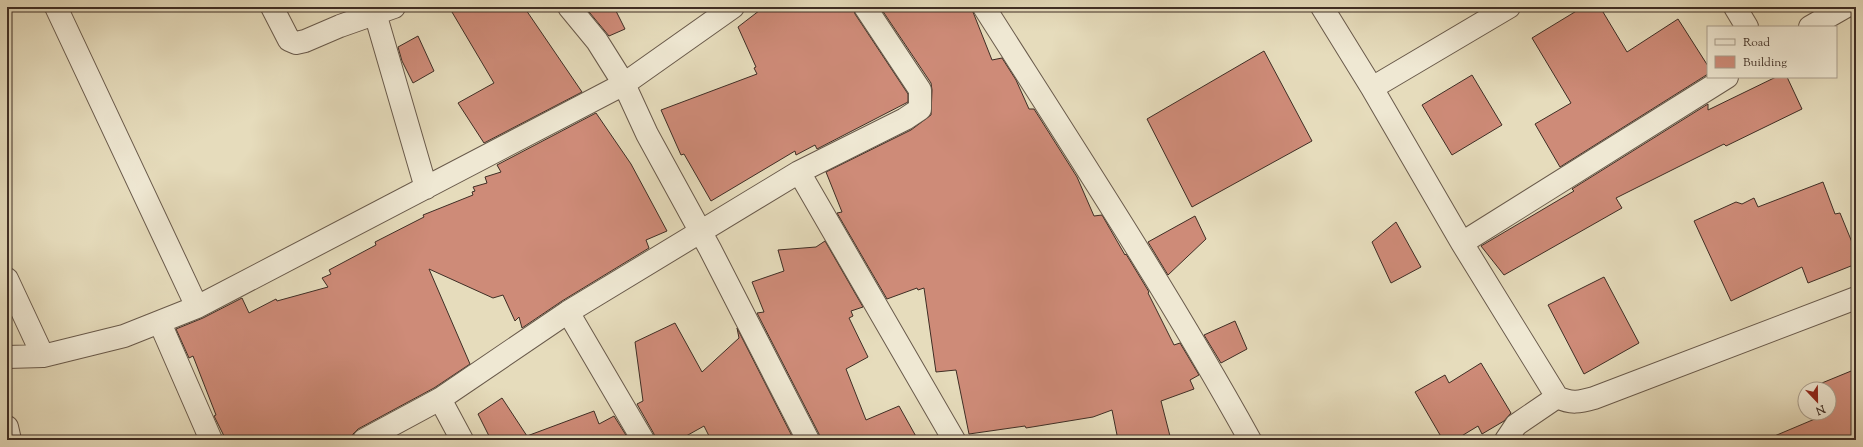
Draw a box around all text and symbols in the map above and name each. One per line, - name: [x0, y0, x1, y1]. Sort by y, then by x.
- legend: [1707, 26, 1837, 78]
- text: Road: [1743, 34, 1770, 52]
- text: Building: [1743, 54, 1787, 72]
- north arrow: [1797, 381, 1837, 421]
- text: N: [1813, 400, 1828, 418]

